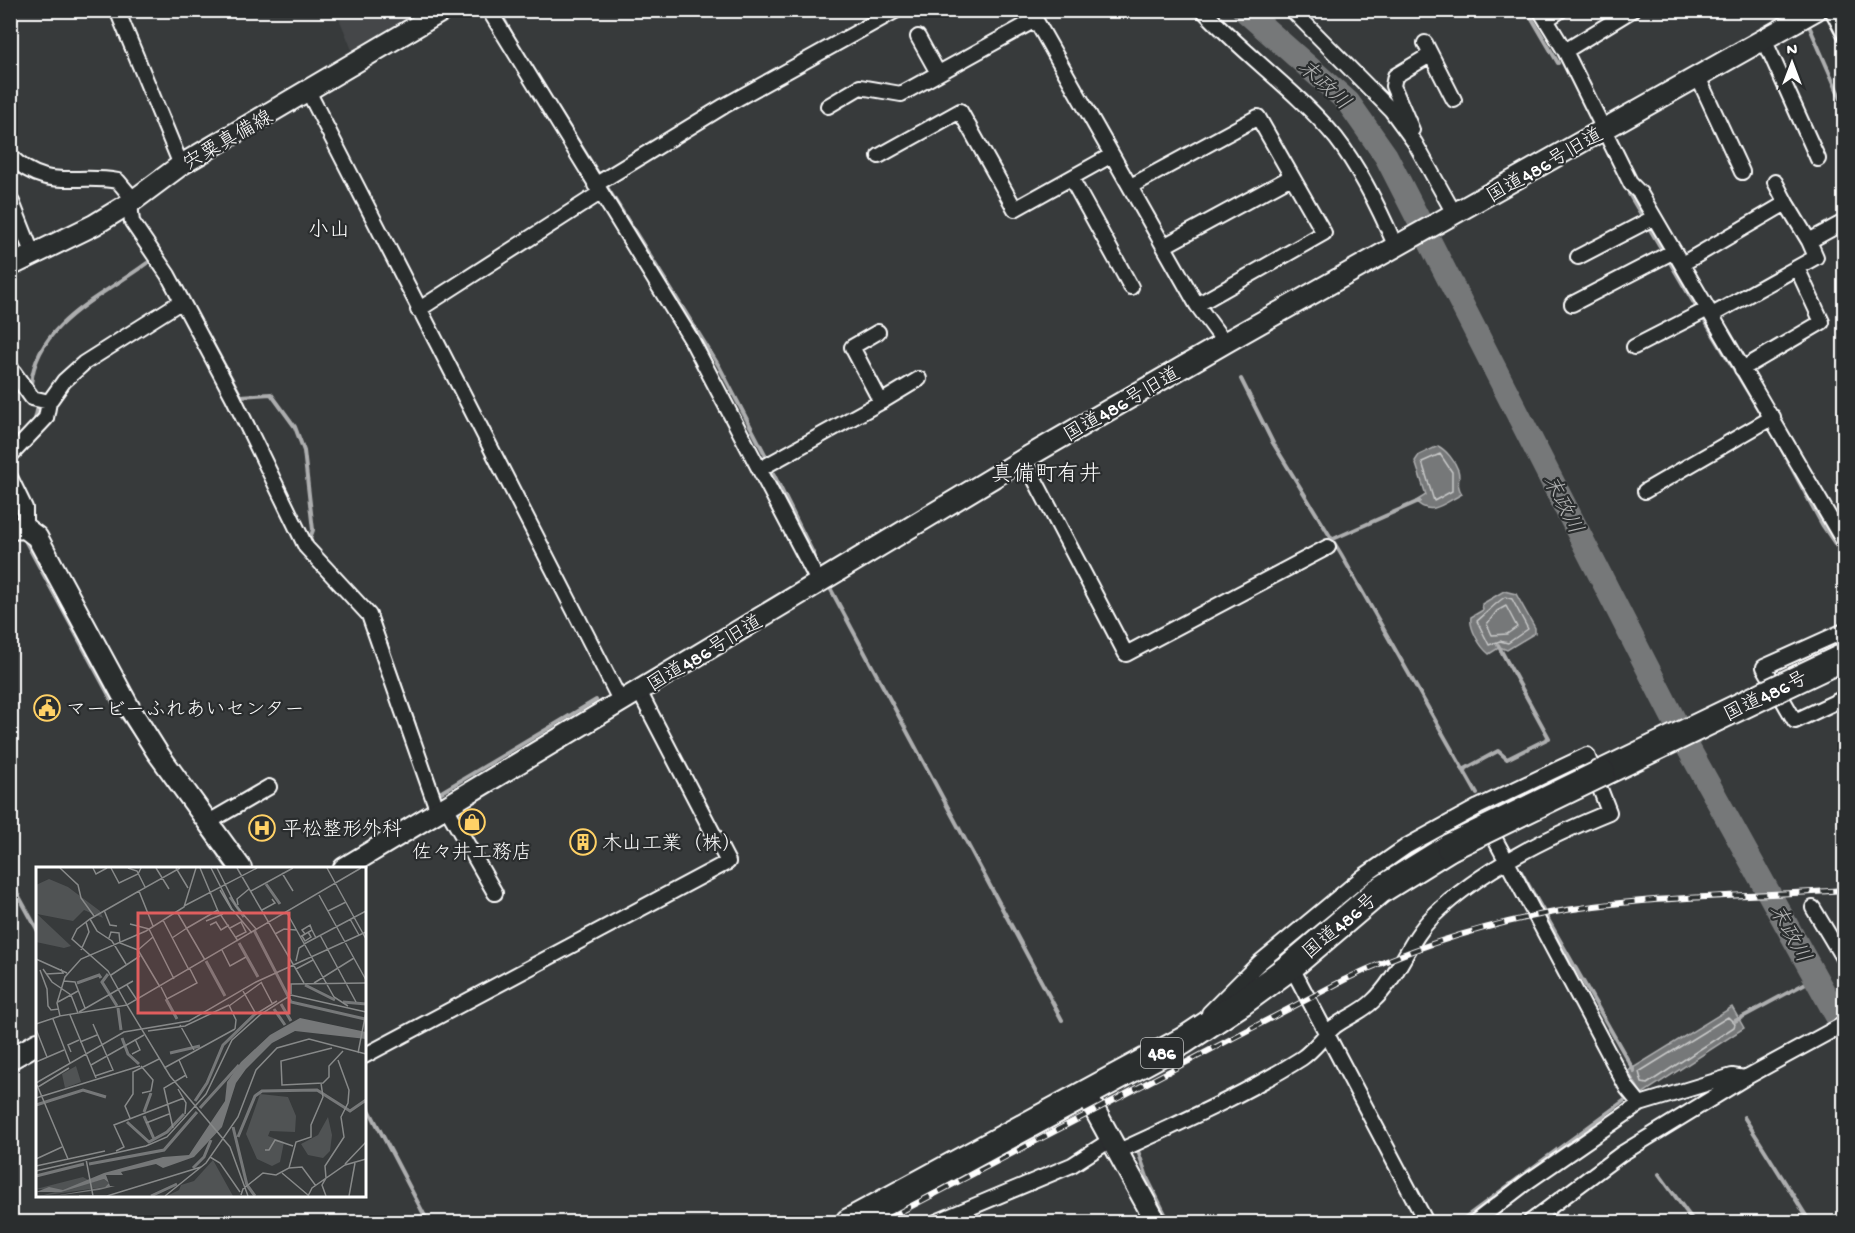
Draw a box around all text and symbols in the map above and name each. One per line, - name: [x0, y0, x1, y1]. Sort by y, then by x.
- north arrow: [1762, 33, 1822, 93]
- text: N: [1787, 42, 1798, 61]
- water label: 末政川: [1291, 54, 1356, 117]
- street label: 宍粟真備線: [179, 105, 278, 177]
- street label: 国道486号旧道: [1483, 124, 1608, 210]
- district label: 小山: [308, 219, 350, 245]
- street label: 国道486号旧道: [1060, 363, 1185, 449]
- district label: 真備町有井: [991, 462, 1101, 489]
- water label: 末政川: [1535, 471, 1588, 539]
- street label: 国道486号旧道: [643, 611, 768, 698]
- street label: 国道486号: [1720, 667, 1812, 728]
- public building icon: マービーふれあいセンター: [32, 693, 62, 723]
- place label: マービーふれあいセンター: [66, 699, 305, 723]
- shop icon: 佐々井工務店: [457, 807, 487, 837]
- hospital icon: 平松整形外科: [247, 813, 277, 843]
- place label: 平松整形外科: [282, 818, 402, 843]
- building icon: 木山工業（株）: [568, 827, 598, 857]
- place label: 木山工業（株）: [602, 832, 742, 857]
- place label: 佐々井工務店: [412, 841, 532, 866]
- inset map: [36, 867, 366, 1197]
- street label: 国道486号: [1299, 889, 1383, 966]
- water label: 末政川: [1762, 900, 1816, 968]
- road number: 486: [1141, 1038, 1183, 1068]

